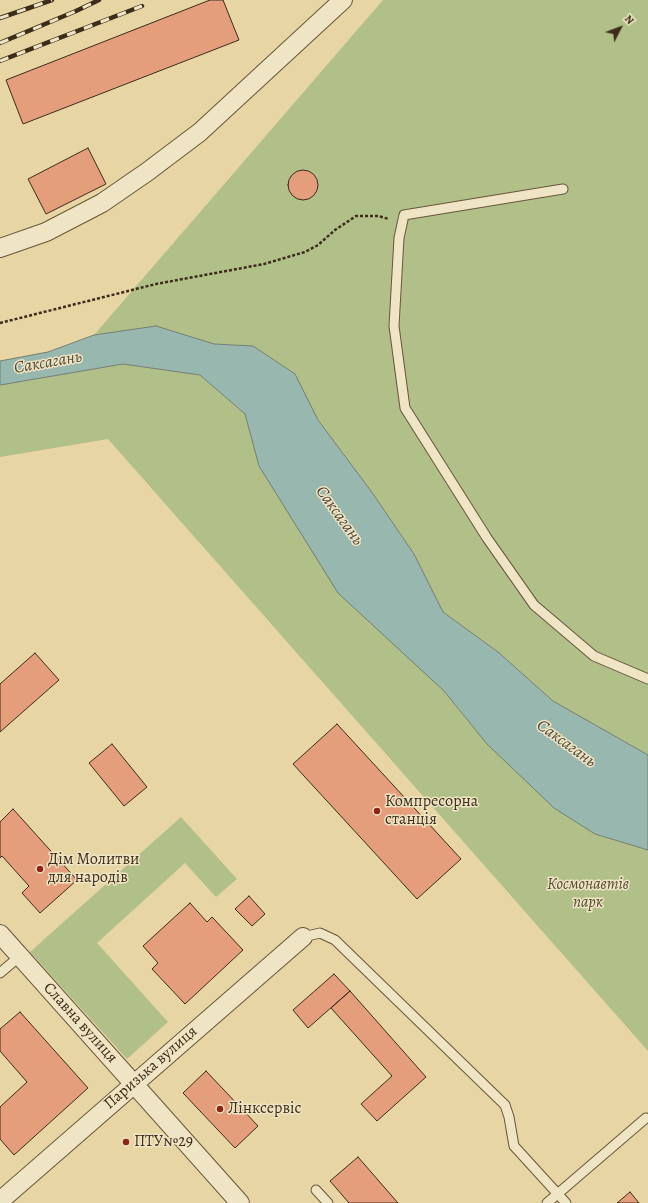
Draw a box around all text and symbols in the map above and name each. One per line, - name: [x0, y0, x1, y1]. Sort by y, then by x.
- north arrow: [600, 8, 640, 48]
- text: N: [621, 12, 638, 28]
- water label: Саксагань: [12, 347, 84, 379]
- water label: Саксагань: [311, 482, 367, 550]
- water label: Саксагань: [532, 716, 600, 772]
- place label: Компресорна станція: [385, 792, 478, 830]
- marker: Компресорна станція: [372, 806, 382, 816]
- place label: Дім Молитви для народів: [48, 850, 139, 888]
- marker: Дім Молитви для народів: [35, 864, 45, 874]
- park label: Космонавтів парк: [547, 875, 629, 913]
- street label: Славна вулиця: [39, 979, 121, 1067]
- street label: Паризька вулиця: [100, 1022, 202, 1114]
- place label: Лінксервіс: [228, 1099, 302, 1119]
- marker: Лінксервіс: [215, 1104, 225, 1114]
- place label: ПТУ№29: [134, 1132, 193, 1152]
- marker: ПТУ№29: [121, 1137, 131, 1147]

